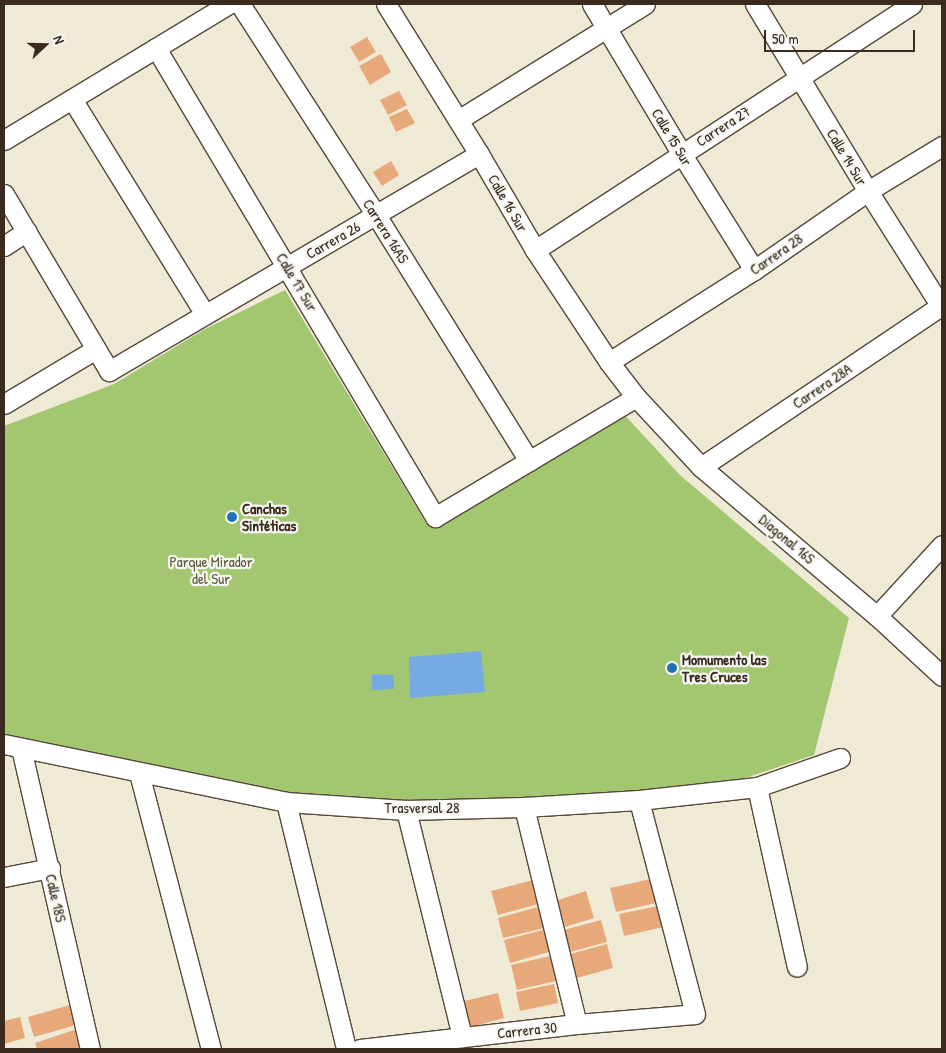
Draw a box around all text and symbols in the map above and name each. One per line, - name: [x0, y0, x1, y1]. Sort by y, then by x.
- north arrow: [20, 20, 70, 70]
- scale bar: [766, 20, 917, 52]
- text: 50 m: [772, 28, 799, 49]
- text: N: [49, 33, 70, 46]
- street label: Carrera 27: [692, 102, 754, 150]
- street label: Calle 15 Sur: [648, 105, 696, 169]
- street label: Calle 14 Sur: [823, 125, 871, 189]
- street label: Calle 16 Sur: [484, 171, 532, 235]
- street label: Carrera 16AS: [359, 196, 413, 266]
- street label: Carrera 26: [303, 217, 363, 263]
- street label: Carrera 28: [746, 229, 806, 279]
- street label: Calle 17 Sur: [273, 250, 321, 314]
- street label: Carrera 28A: [789, 360, 855, 412]
- place label: Canchas Sintéticas: [242, 499, 296, 534]
- street label: Diagonal 16S: [755, 510, 819, 568]
- marker: Canchas Sintéticas: [226, 511, 238, 523]
- park label: Parque Mirador del Sur: [170, 552, 252, 587]
- place label: Momumento las Tres Cruces: [682, 650, 766, 685]
- marker: Momumento las Tres Cruces: [666, 662, 678, 674]
- street label: Trasversal 28: [385, 799, 459, 817]
- street label: Calle 18S: [42, 872, 70, 924]
- street label: Carrera 30: [496, 1018, 558, 1042]

